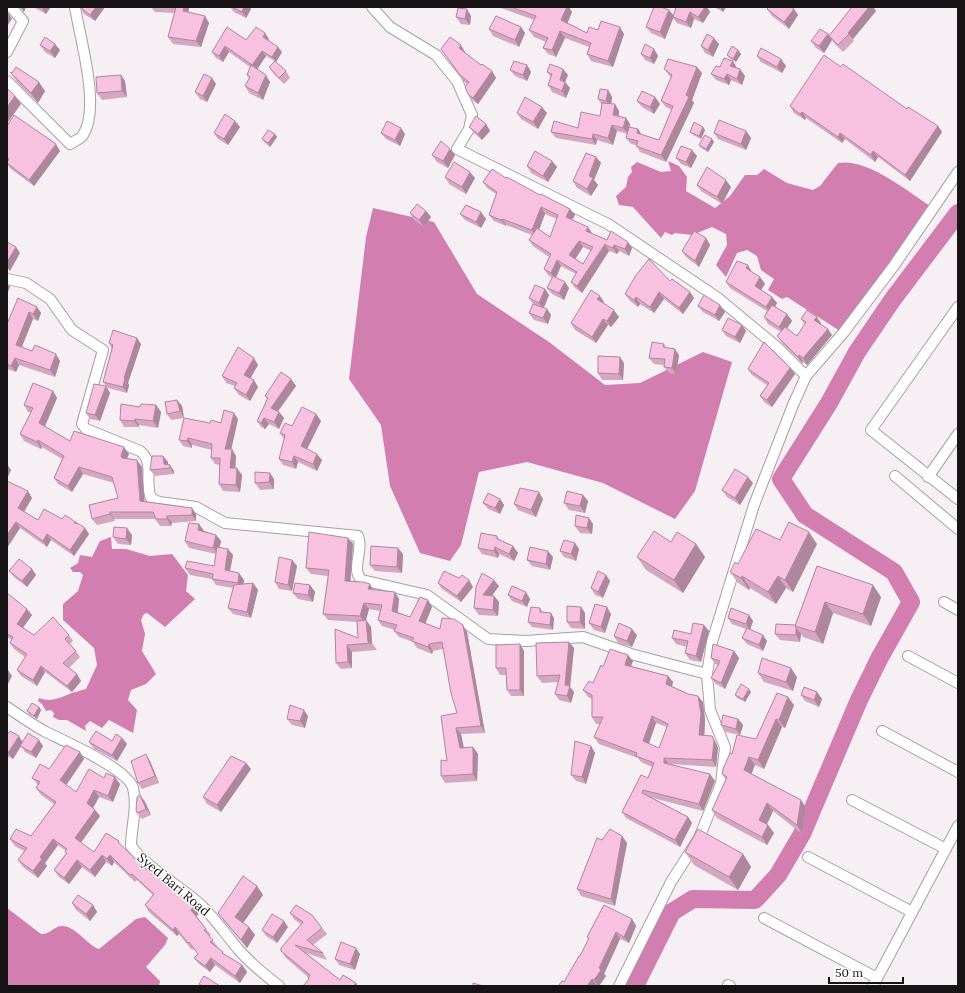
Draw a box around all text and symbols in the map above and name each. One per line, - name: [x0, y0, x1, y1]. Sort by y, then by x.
- street label: Syed Bari Road: [134, 849, 214, 920]
- scale bar: [829, 959, 903, 985]
- text: 50 m: [835, 965, 863, 980]

